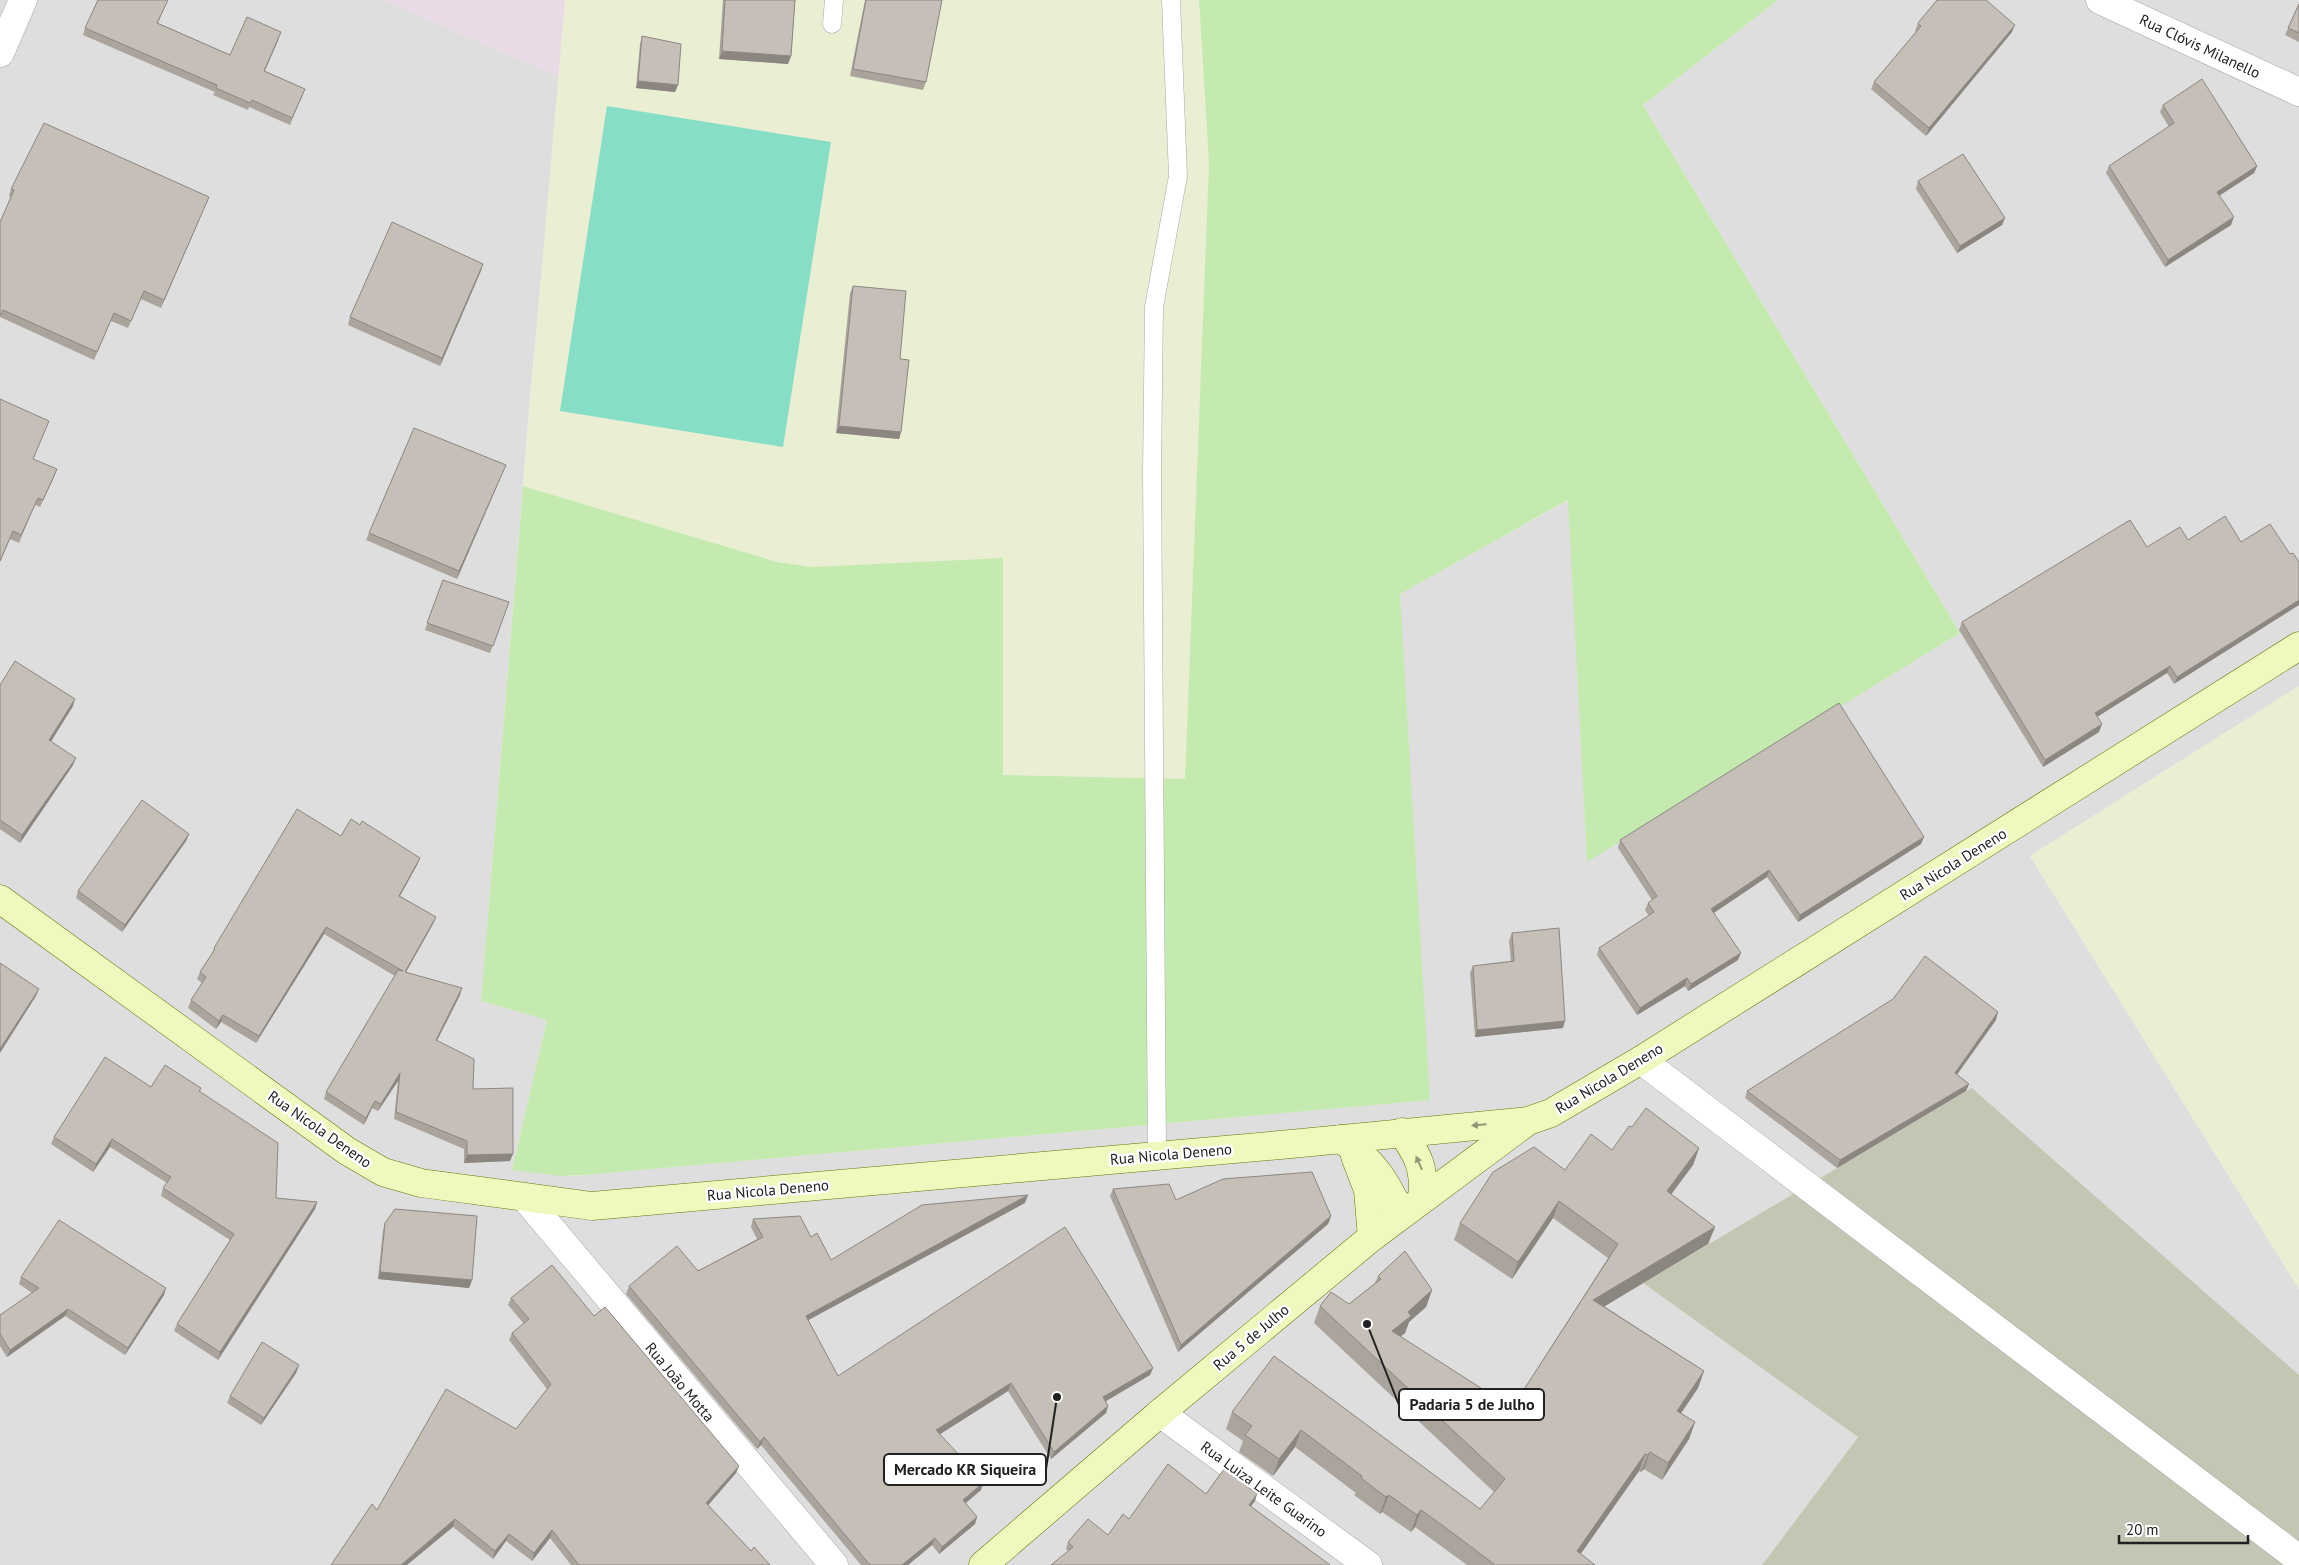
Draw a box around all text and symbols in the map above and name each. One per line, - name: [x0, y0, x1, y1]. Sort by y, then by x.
- street label: Rua Clóvis Milanello: [2137, 10, 2263, 82]
- street label: Rua Nicola Deneno: [1896, 824, 2010, 904]
- street label: Rua Nicola Deneno: [1552, 1038, 1666, 1118]
- street label: Rua Nicola Deneno: [264, 1086, 376, 1172]
- one-way arrow: [1471, 1121, 1487, 1129]
- street label: Rua Nicola Deneno: [1109, 1139, 1233, 1169]
- one-way arrow: [1415, 1156, 1423, 1170]
- street label: Rua Nicola Deneno: [706, 1175, 830, 1205]
- street label: Rua 5 de Julho: [1209, 1300, 1293, 1374]
- street label: Rua João Motta: [641, 1338, 719, 1426]
- callout: Padaria 5 de Julho: [1399, 1389, 1544, 1420]
- text: Padaria 5 de Julho: [1410, 1394, 1535, 1414]
- street label: Rua Luiza Leite Guarino: [1197, 1437, 1331, 1541]
- callout: Mercado KR Siqueira: [884, 1454, 1046, 1485]
- text: Mercado KR Siqueira: [894, 1459, 1036, 1479]
- scale bar: [2119, 1512, 2248, 1544]
- text: 20 m: [2126, 1520, 2159, 1539]

